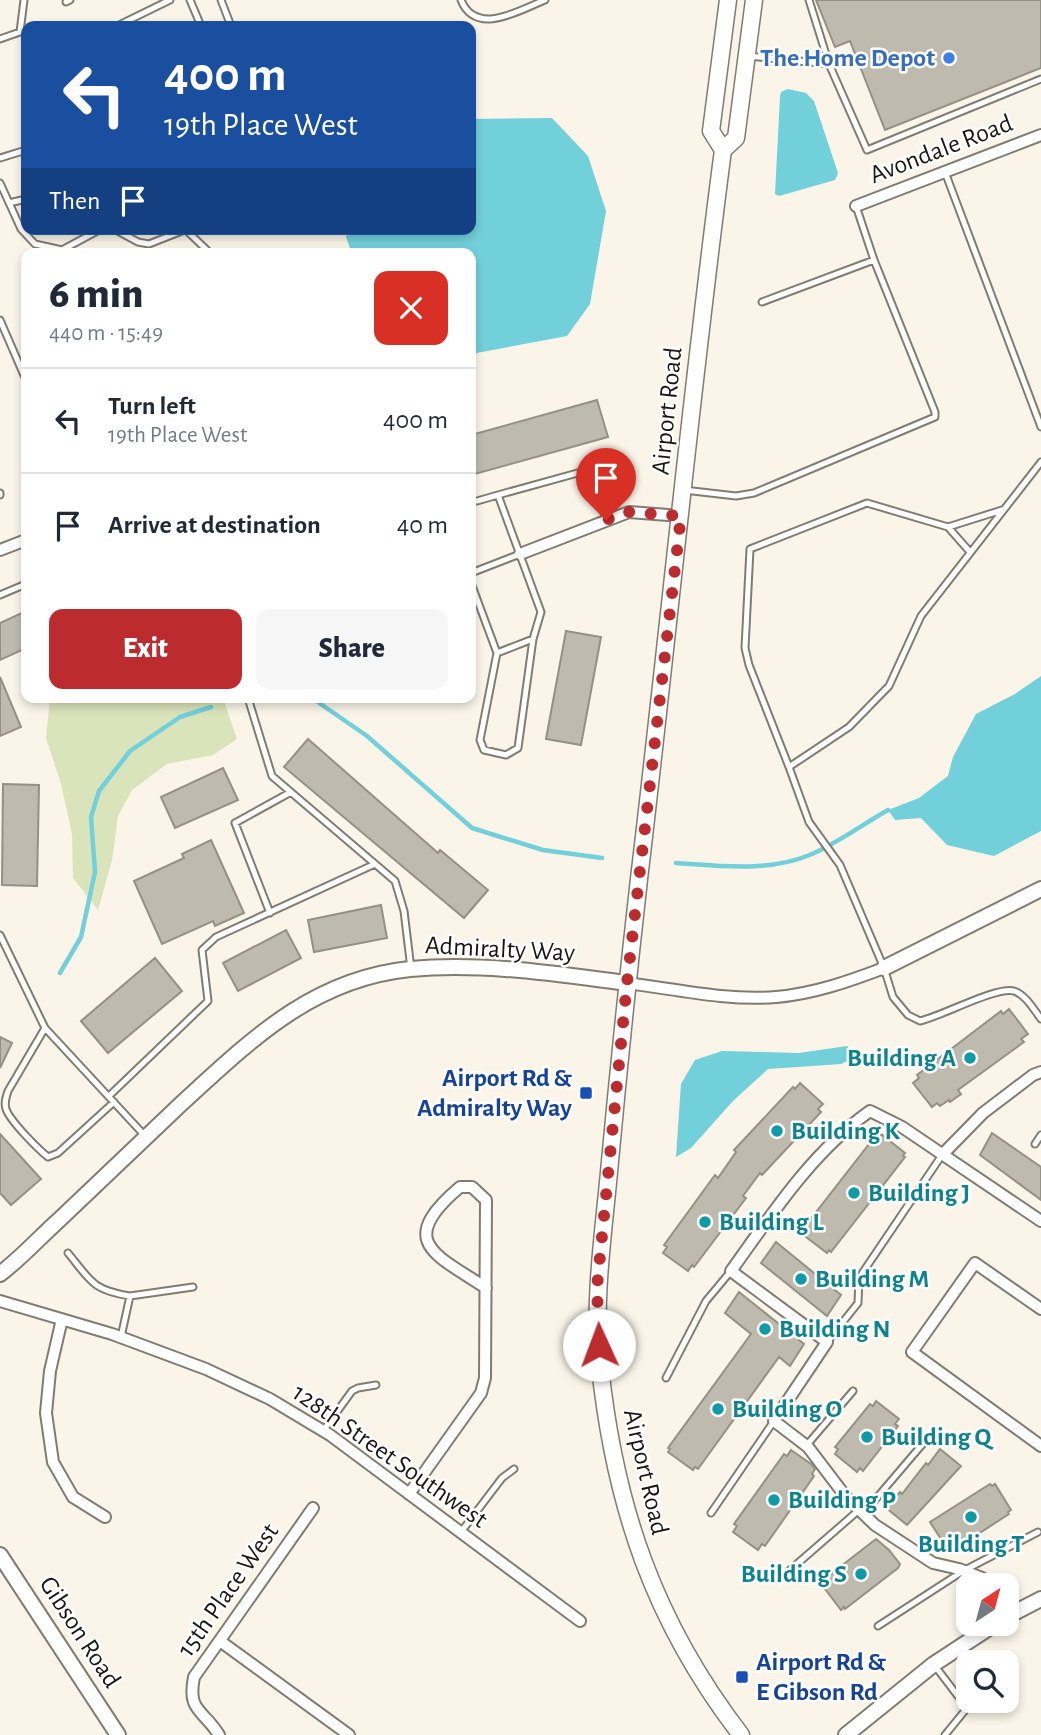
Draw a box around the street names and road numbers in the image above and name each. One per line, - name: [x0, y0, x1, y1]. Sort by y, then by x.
- street label: Avondale Road: [866, 110, 1016, 188]
- street label: Airport Road: [647, 346, 687, 476]
- street label: Admiralty Way: [424, 932, 576, 966]
- street label: 128th Street Southwest: [288, 1379, 492, 1533]
- street label: Airport Road: [619, 1407, 673, 1537]
- street label: 15th Place West: [173, 1519, 283, 1661]
- street label: Gibson Road: [35, 1572, 125, 1692]

